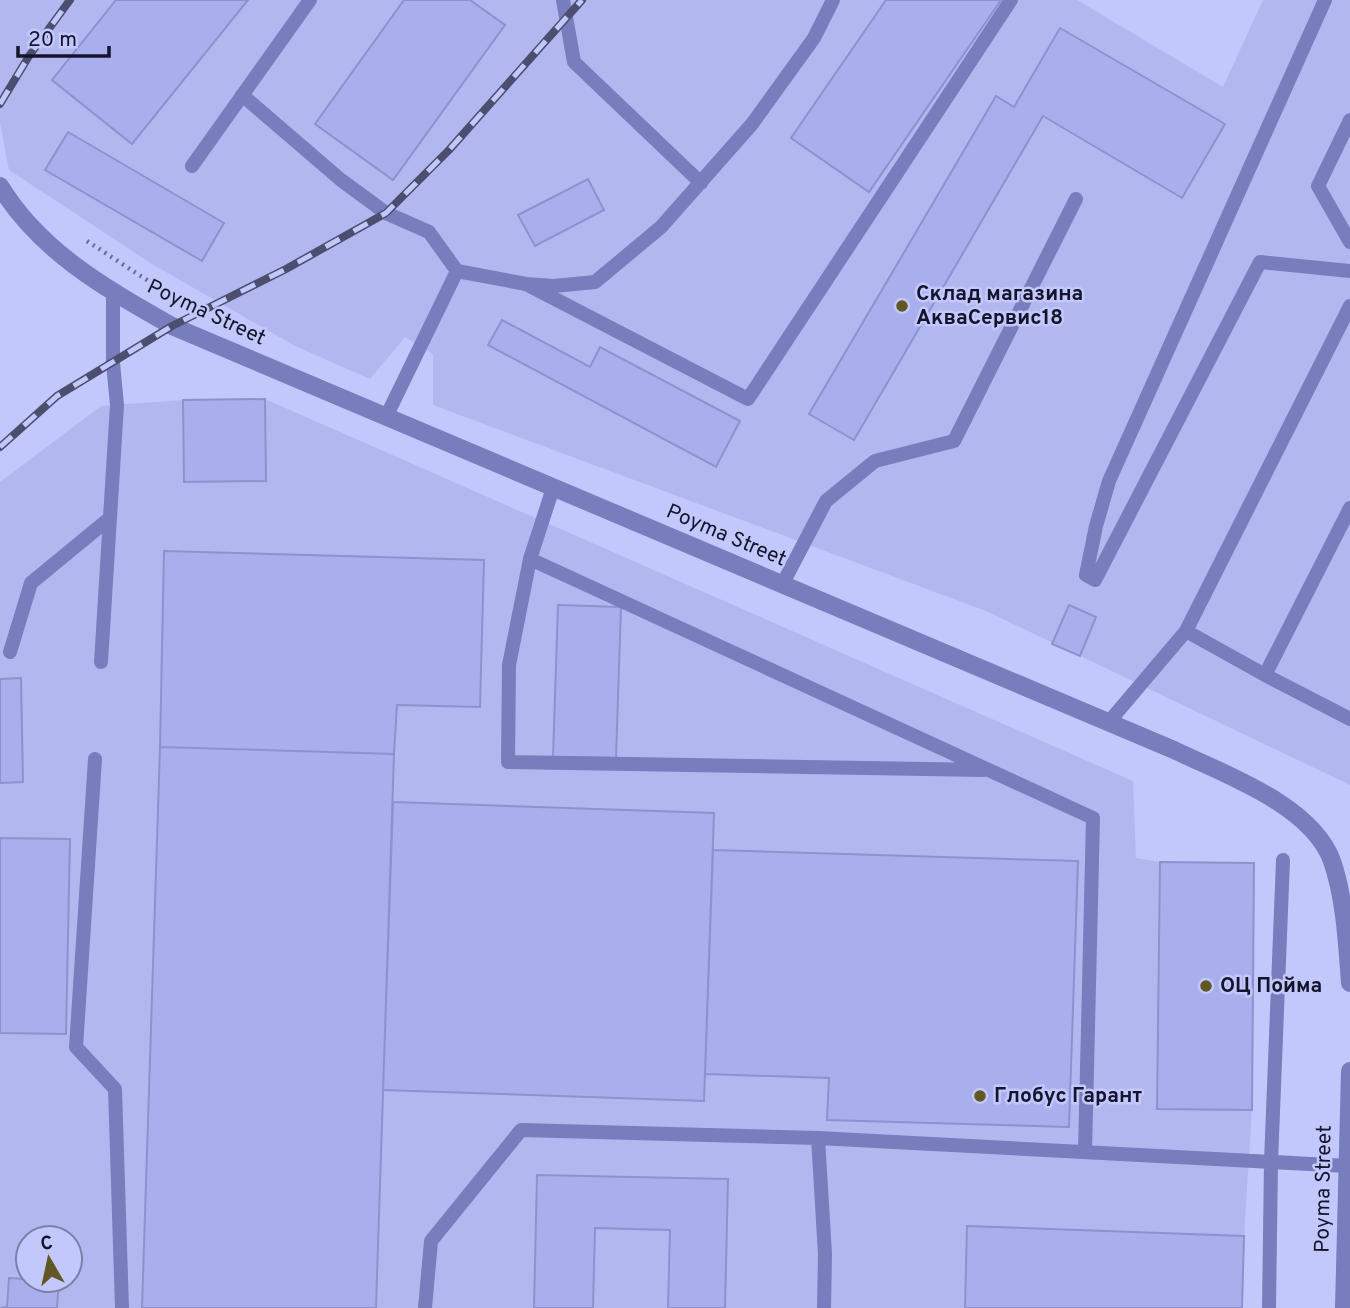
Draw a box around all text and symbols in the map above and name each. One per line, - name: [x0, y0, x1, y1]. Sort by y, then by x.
- scale bar: [18, 14, 108, 58]
- text: 20 m: [28, 27, 77, 54]
- street label: Poyma Street: [142, 274, 270, 352]
- place label: Склад магазина АкваСервис18: [916, 281, 1083, 332]
- marker: Склад магазина АкваСервис18: [894, 298, 910, 314]
- street label: Poyma Street: [662, 499, 790, 573]
- place label: ОЦ Пойма: [1220, 973, 1322, 1000]
- marker: ОЦ Пойма: [1198, 978, 1214, 994]
- place label: Глобус Гарант: [994, 1083, 1142, 1110]
- marker: Глобус Гарант: [972, 1088, 988, 1104]
- street label: Poyma Street: [1309, 1125, 1339, 1253]
- north arrow: [14, 1224, 84, 1294]
- text: С: [39, 1231, 55, 1257]

